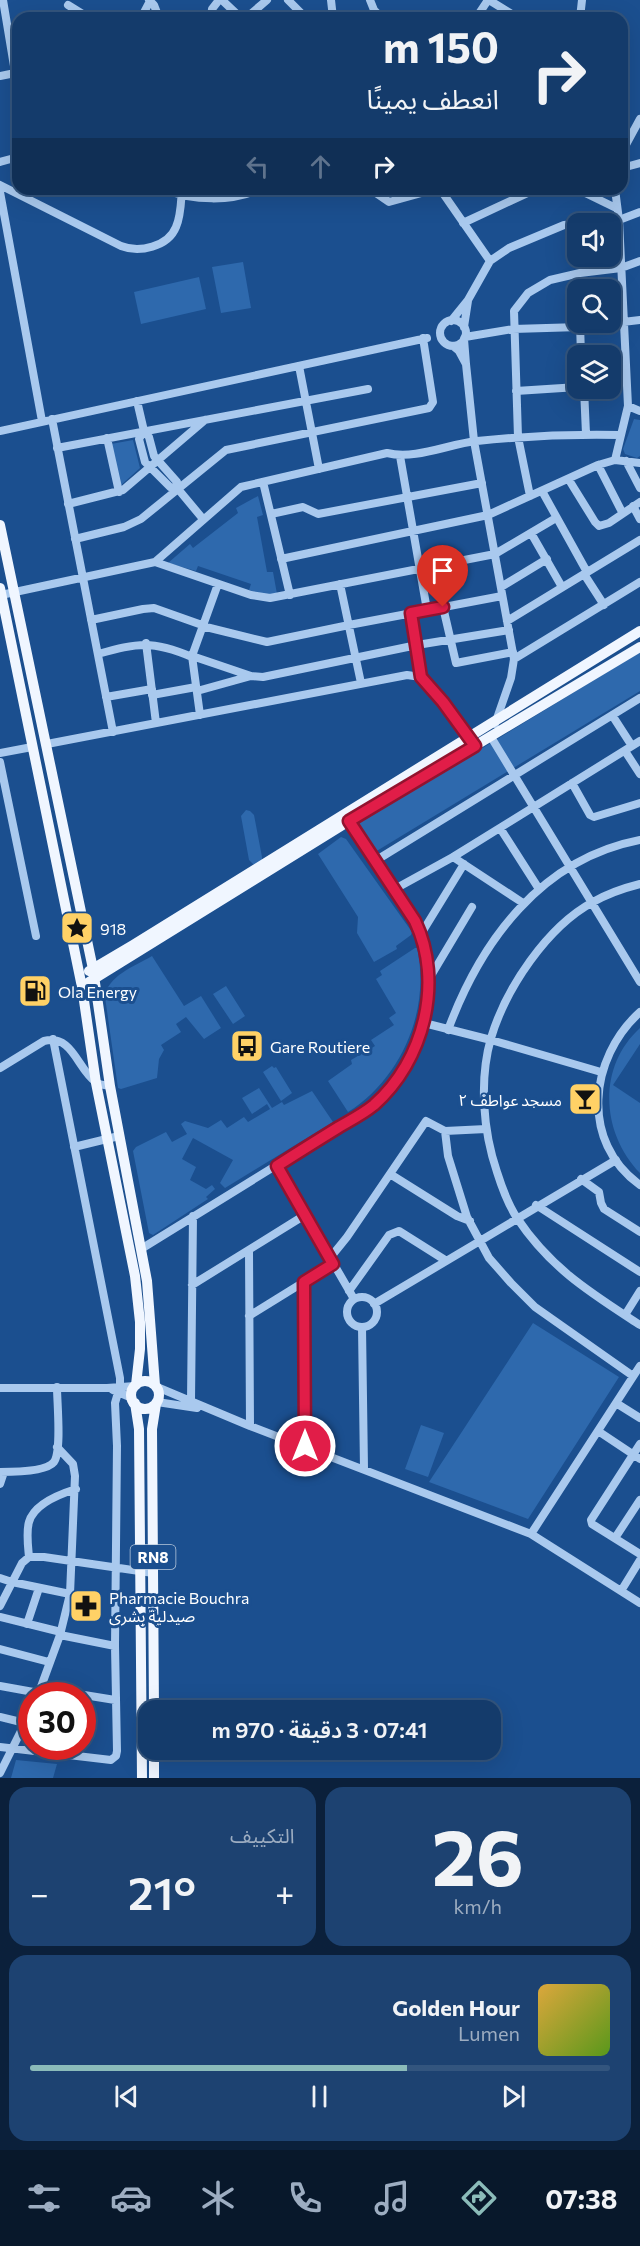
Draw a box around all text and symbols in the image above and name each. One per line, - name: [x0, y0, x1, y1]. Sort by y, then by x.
- text: 150 m: [383, 20, 499, 72]
- icon: right: [520, 36, 598, 114]
- text: انعطف يمينًا: [366, 82, 499, 115]
- icon: left: [241, 150, 274, 183]
- icon: ahead: [304, 150, 337, 183]
- icon: right: [367, 150, 400, 183]
- map controls: [567, 213, 621, 399]
- button: sound: [567, 213, 621, 267]
- button: search: [567, 279, 621, 333]
- button: layers: [567, 345, 621, 399]
- pin: [417, 545, 468, 607]
- icon: arrive: [426, 554, 459, 587]
- place icon: 918: [59, 910, 95, 946]
- place label: 918: [100, 919, 126, 938]
- fuel station icon: Ola Energy: [17, 973, 53, 1009]
- place label: Ola Energy: [58, 982, 137, 1001]
- bus stop icon: Gare Routiere: [229, 1028, 265, 1064]
- place label: Gare Routiere: [270, 1037, 370, 1056]
- bar icon: مسجد عواطف ٢: [567, 1081, 603, 1117]
- place label: مسجد عواطف ٢: [458, 1090, 562, 1110]
- position arrow: [273, 1414, 337, 1478]
- road number: RN8: [130, 1545, 176, 1569]
- pharmacy icon: Pharmacie Bouchra صيدلية بشرى: [68, 1588, 104, 1624]
- place label: Pharmacie Bouchra صيدلية بشرى: [109, 1588, 249, 1626]
- speed limit sign: 30: [18, 1682, 96, 1760]
- text: 07:41 · 3 دقيقة · 970 m: [212, 1716, 427, 1743]
- text: 26: [432, 1807, 524, 1902]
- text: التكييف: [230, 1823, 295, 1847]
- text: 21°: [128, 1864, 196, 1919]
- text: −: [30, 1872, 49, 1913]
- text: +: [275, 1872, 295, 1913]
- text: km/h: [453, 1894, 502, 1918]
- text: Golden Hour: [392, 1994, 520, 2021]
- text: Lumen: [458, 2021, 520, 2045]
- icon: previous: [110, 2080, 143, 2113]
- icon: pause: [303, 2080, 336, 2113]
- icon: next: [497, 2080, 530, 2113]
- icon: filters: [23, 2177, 65, 2219]
- icon: car: [110, 2177, 152, 2219]
- icon: climate: [197, 2177, 239, 2219]
- icon: phone: [284, 2177, 326, 2219]
- icon: music: [371, 2177, 413, 2219]
- icon: directions: [458, 2177, 500, 2219]
- text: 07:38: [545, 2182, 617, 2215]

